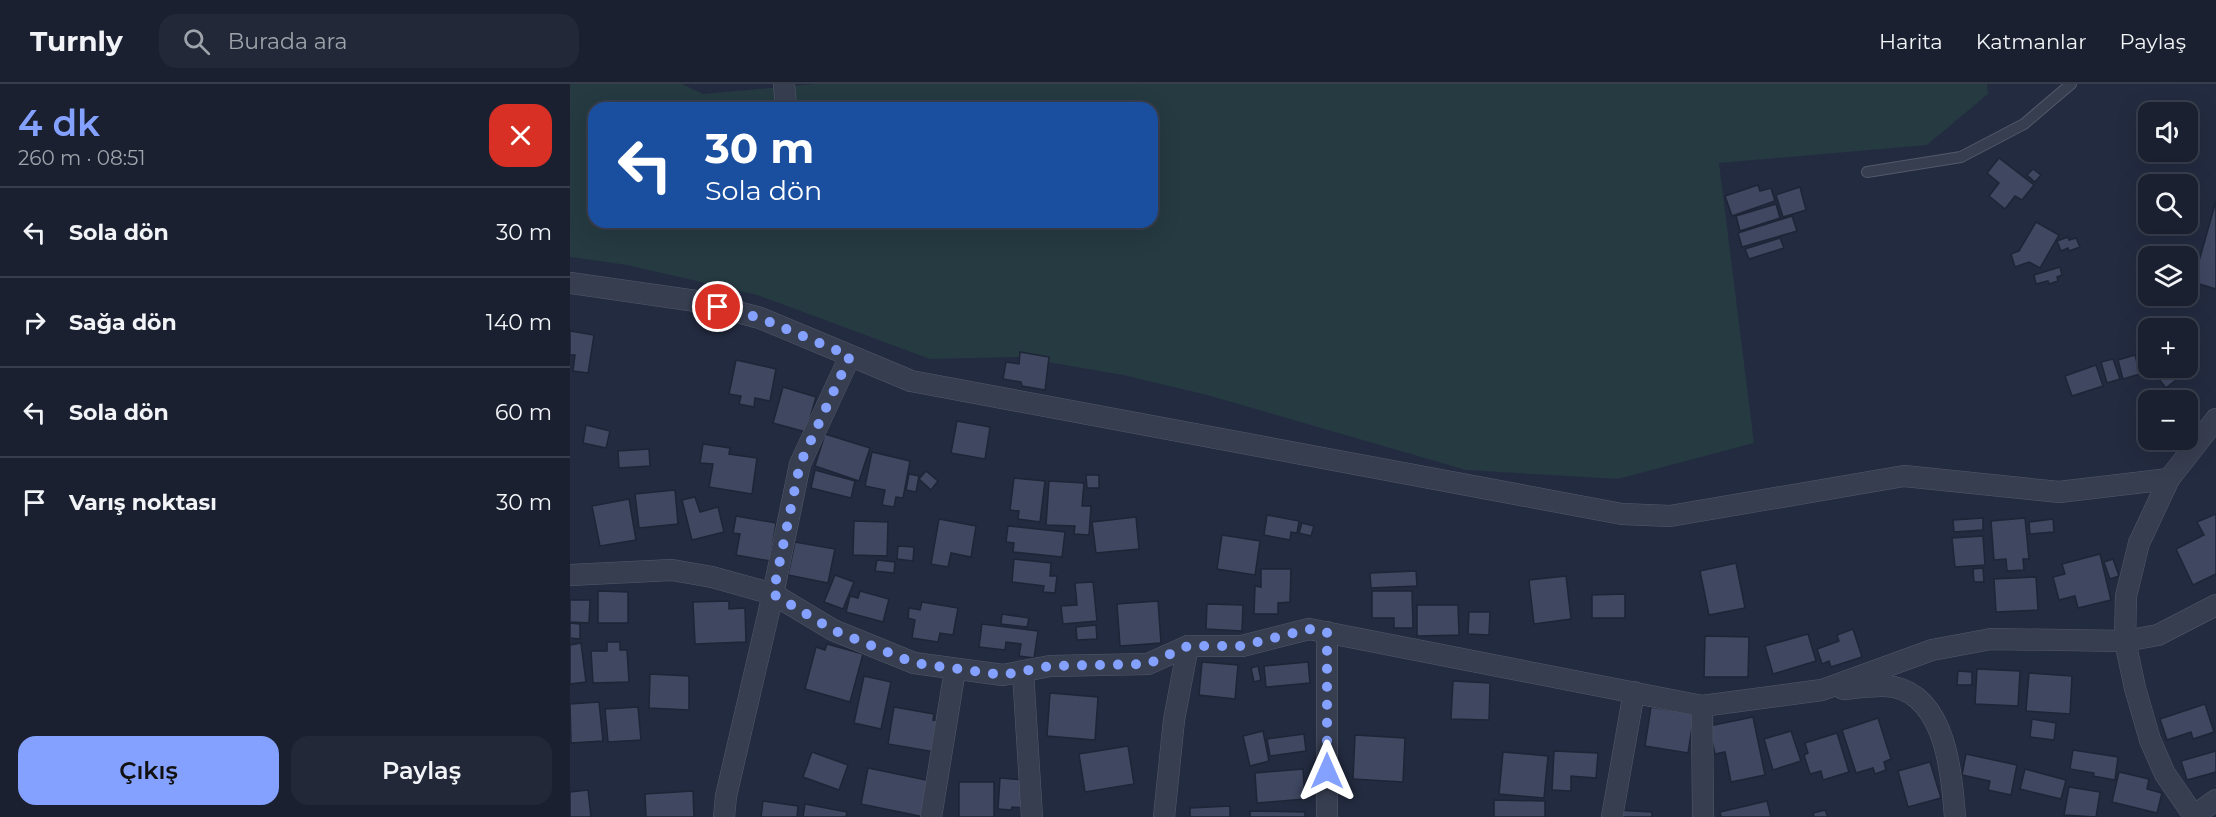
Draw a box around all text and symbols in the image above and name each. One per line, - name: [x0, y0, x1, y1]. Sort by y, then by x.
- search box: [159, 14, 579, 68]
- text: Turnly: [30, 24, 123, 58]
- icon: search: [180, 25, 213, 58]
- text: Burada ara: [228, 28, 348, 55]
- text: Harita: [1879, 29, 1943, 54]
- text: Katmanlar: [1976, 29, 2087, 54]
- text: Paylaş: [2120, 29, 2186, 54]
- text: 4 dk: [18, 101, 100, 145]
- map controls: [2138, 102, 2198, 450]
- button: sound: [2138, 102, 2198, 162]
- button: close: [489, 104, 552, 167]
- text: 30 m: [705, 122, 814, 174]
- icon: left: [606, 126, 684, 204]
- text: 260 m · 08:51: [18, 146, 146, 170]
- text: Sola dön: [705, 174, 822, 207]
- button: search: [2138, 174, 2198, 234]
- icon: left: [18, 216, 51, 249]
- text: Sola dön: [69, 219, 169, 246]
- text: 30 m: [496, 219, 552, 246]
- button: layers: [2138, 246, 2198, 306]
- pin: [692, 281, 743, 332]
- icon: arrive: [701, 290, 734, 323]
- icon: right: [18, 306, 51, 339]
- text: Sağa dön: [69, 309, 177, 336]
- text: 140 m: [486, 309, 552, 336]
- button: +: [2138, 318, 2198, 378]
- button: −: [2138, 390, 2198, 450]
- icon: left: [18, 396, 51, 429]
- text: Sola dön: [69, 399, 169, 426]
- text: 60 m: [495, 399, 552, 426]
- icon: arrive: [18, 486, 51, 519]
- text: Varış noktası: [69, 489, 217, 516]
- text: 30 m: [496, 489, 552, 516]
- button: Çıkış: [18, 736, 279, 805]
- button: Paylaş: [291, 736, 552, 805]
- position arrow: [1295, 739, 1359, 803]

